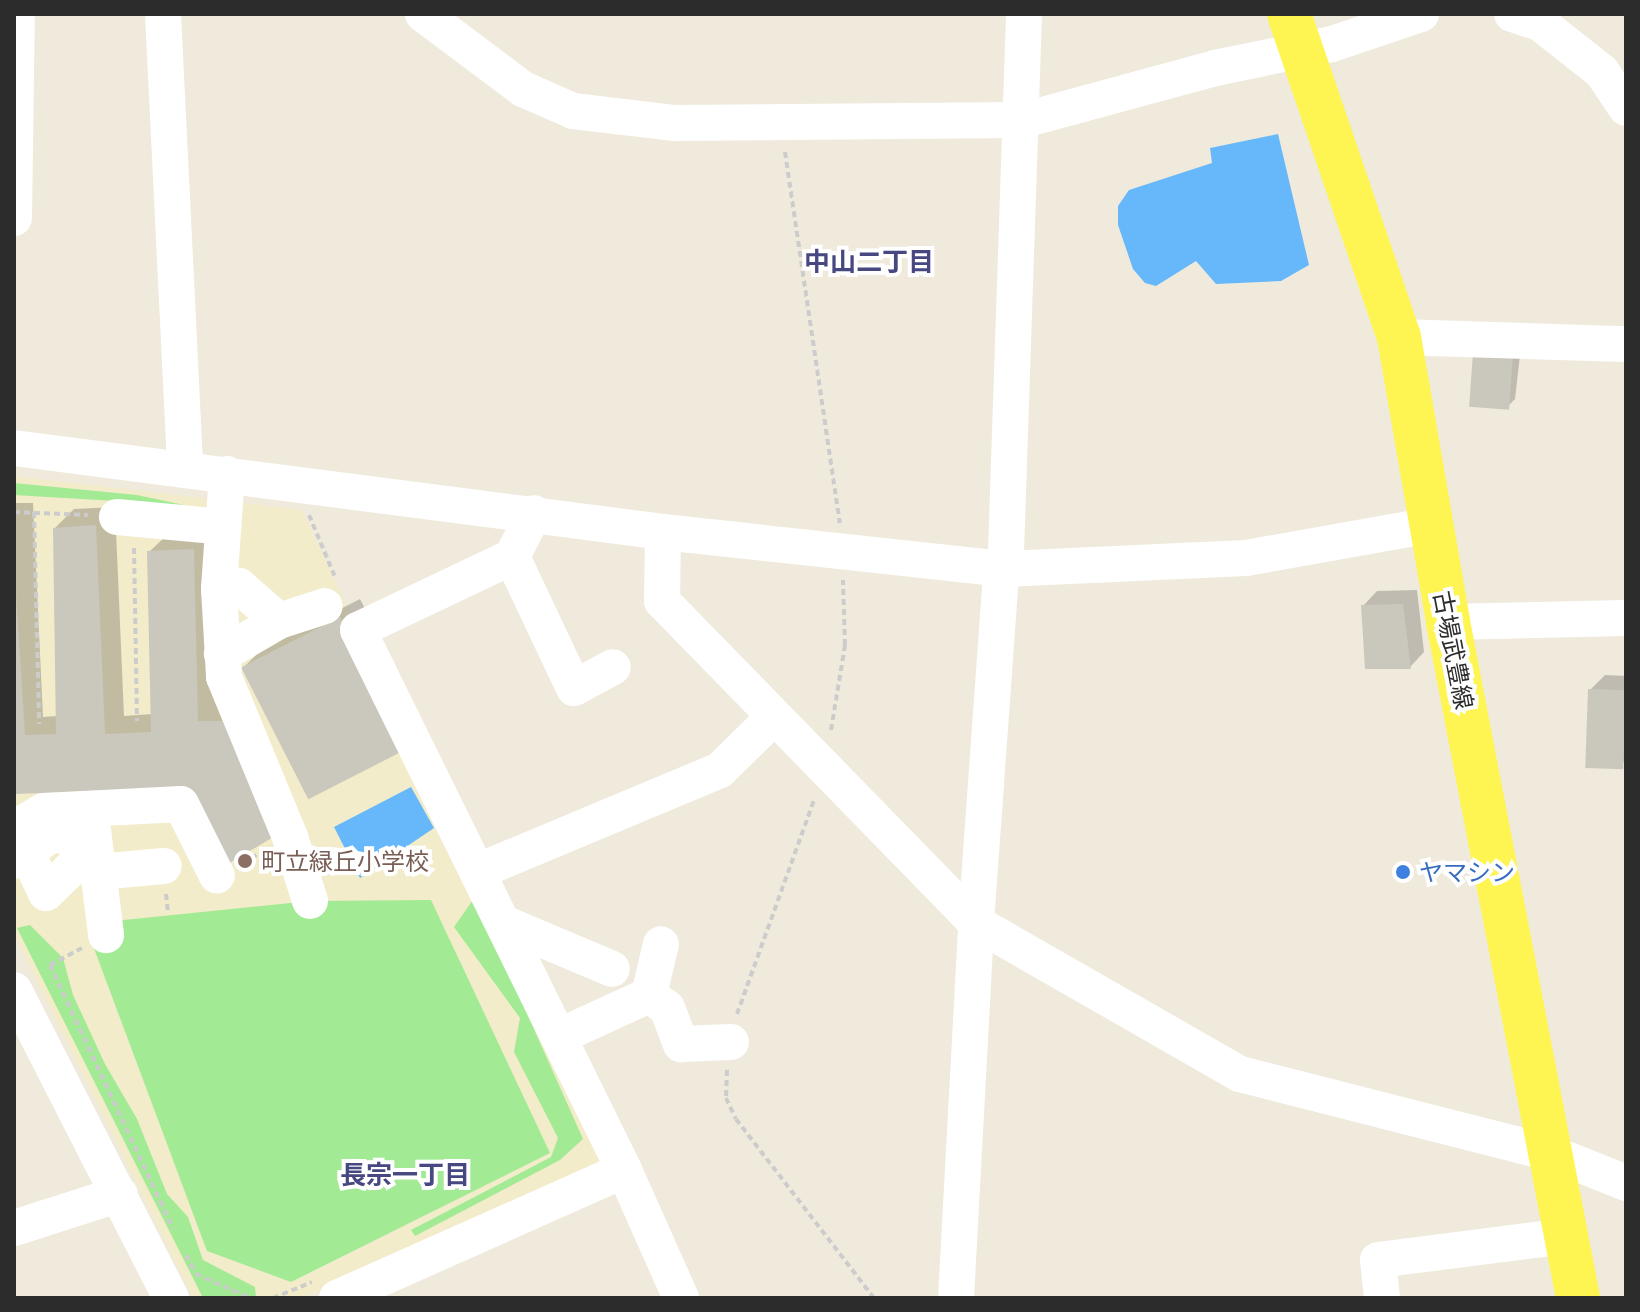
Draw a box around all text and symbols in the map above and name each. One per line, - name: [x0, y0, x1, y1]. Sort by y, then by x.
- district label: 中山二丁目: [804, 246, 934, 278]
- street label: 古場武豊線: [1428, 588, 1480, 712]
- place label: 町立緑丘小学校: [261, 847, 429, 875]
- marker: 町立緑丘小学校: [236, 852, 254, 870]
- place label: ヤマシン: [1419, 858, 1515, 886]
- marker: ヤマシン: [1394, 863, 1412, 881]
- district label: 長宗一丁目: [340, 1159, 470, 1191]

